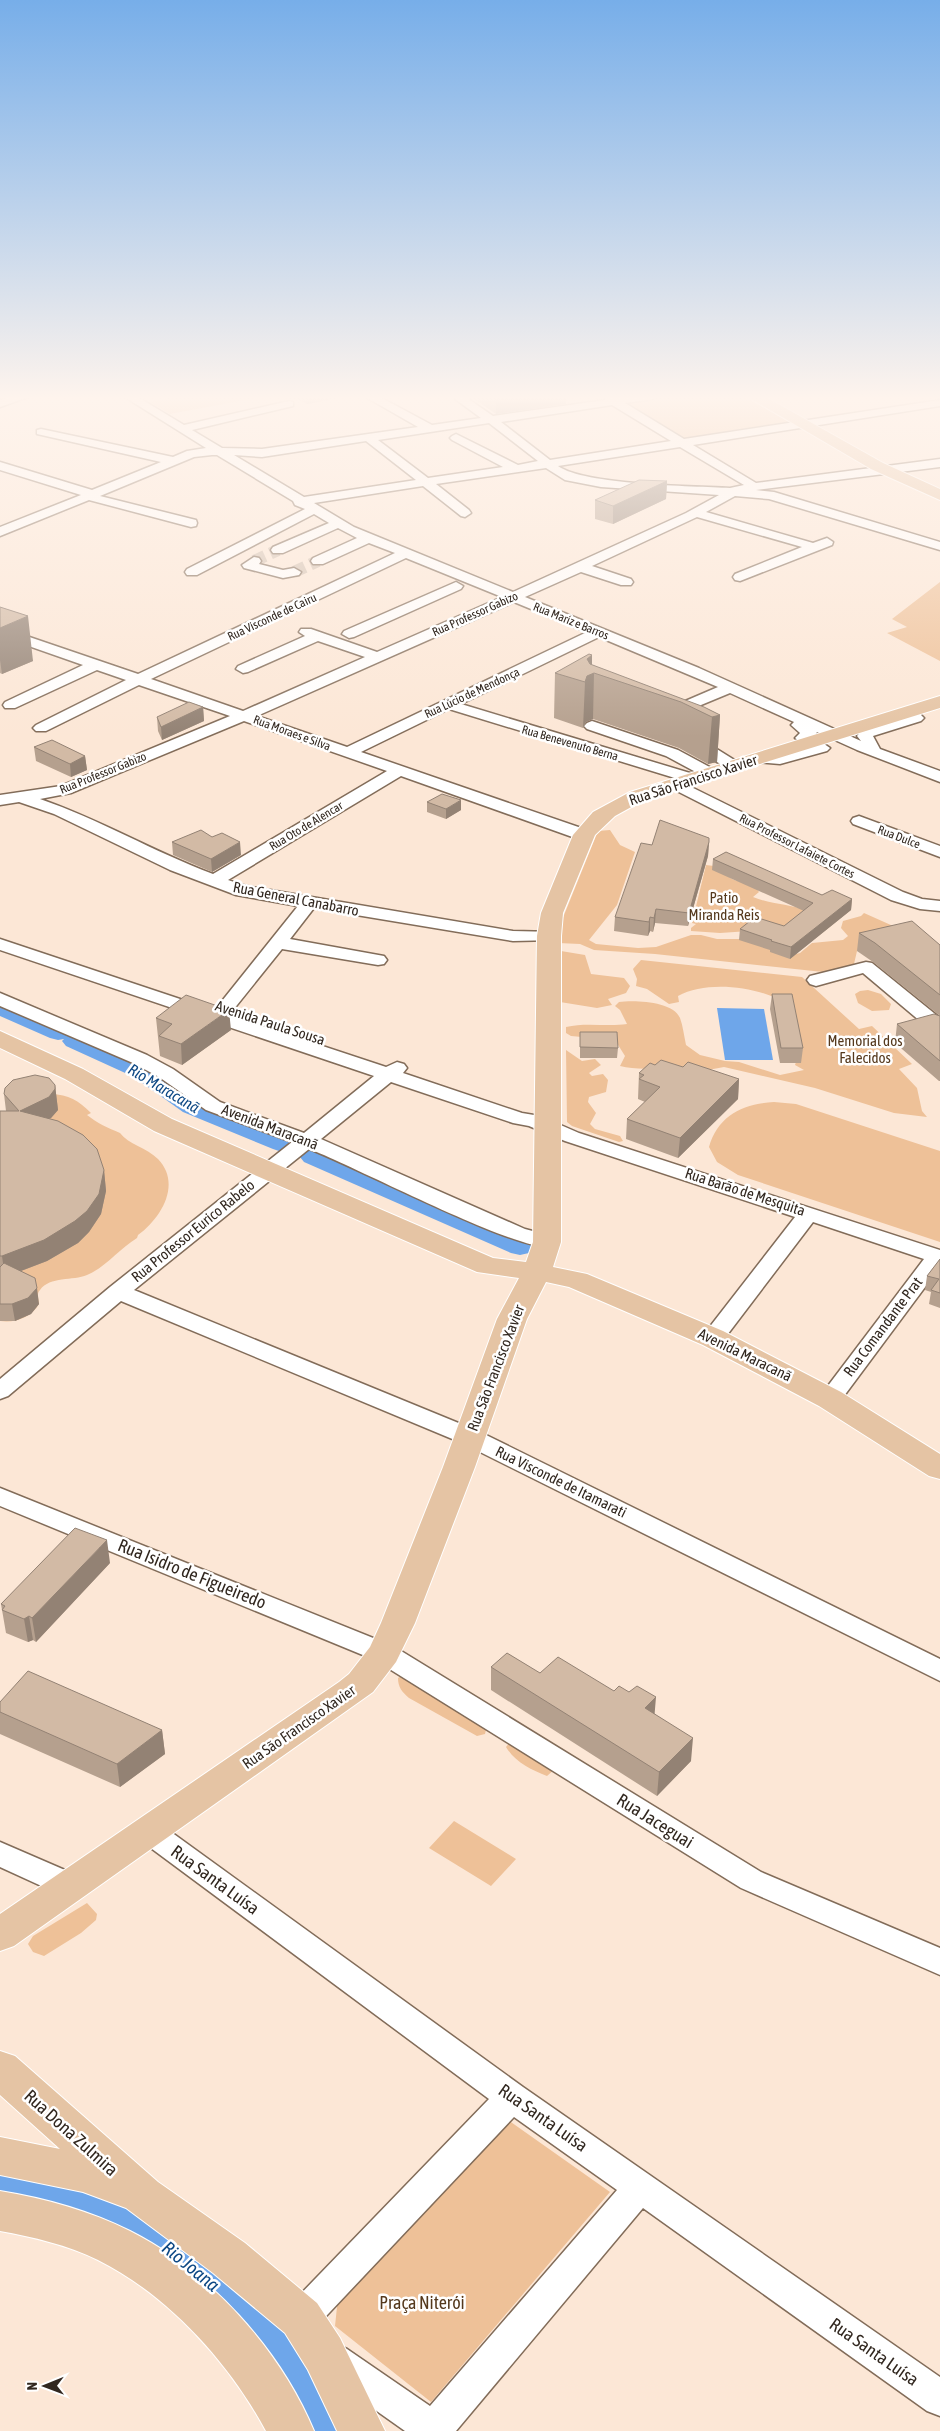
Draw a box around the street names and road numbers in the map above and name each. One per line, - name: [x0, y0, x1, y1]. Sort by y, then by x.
- street label: Rua Professor Gabizo: [430, 589, 520, 639]
- street label: Rua Visconde de Cairu: [225, 590, 319, 644]
- street label: Rua Mariz e Barros: [531, 599, 611, 643]
- street label: Rua Lúcio de Mendonça: [422, 665, 522, 721]
- street label: Rua Moraes e Silva: [251, 713, 333, 753]
- street label: Rua Benevenuto Berna: [520, 723, 620, 763]
- street label: Rua Professor Gabizo: [58, 749, 149, 797]
- street label: Rua São Francisco Xavier: [627, 751, 760, 808]
- street label: Rua Oto de Alencar: [267, 798, 346, 853]
- street label: Rua Professor Lafaiete Cortes: [737, 811, 857, 881]
- street label: Rua Dulce: [876, 822, 922, 852]
- street label: Rua General Canabarro: [232, 878, 360, 919]
- street label: Avenida Paula Sousa: [213, 997, 327, 1048]
- street label: Avenida Maracanã: [220, 1100, 321, 1153]
- street label: Rua Barão de Mesquita: [683, 1164, 807, 1219]
- street label: Rua Professor Eurico Rabelo: [128, 1176, 258, 1285]
- street label: Rua Comandante Prat: [840, 1274, 925, 1380]
- street label: Rua São Francisco Xavier: [464, 1302, 528, 1433]
- street label: Avenida Maracanã: [696, 1325, 795, 1385]
- street label: Rua Visconde de Itamarati: [493, 1442, 629, 1521]
- street label: Rua Isidro de Figueiredo: [115, 1534, 269, 1613]
- street label: Rua São Francisco Xavier: [239, 1681, 359, 1772]
- street label: Rua Jaceguai: [613, 1789, 697, 1852]
- street label: Rua Santa Luísa: [167, 1841, 263, 1919]
- street label: Rua Santa Luísa: [495, 2079, 592, 2156]
- street label: Rua Dona Zulmira: [20, 2085, 122, 2180]
- street label: Rua Santa Luísa: [826, 2313, 923, 2390]

